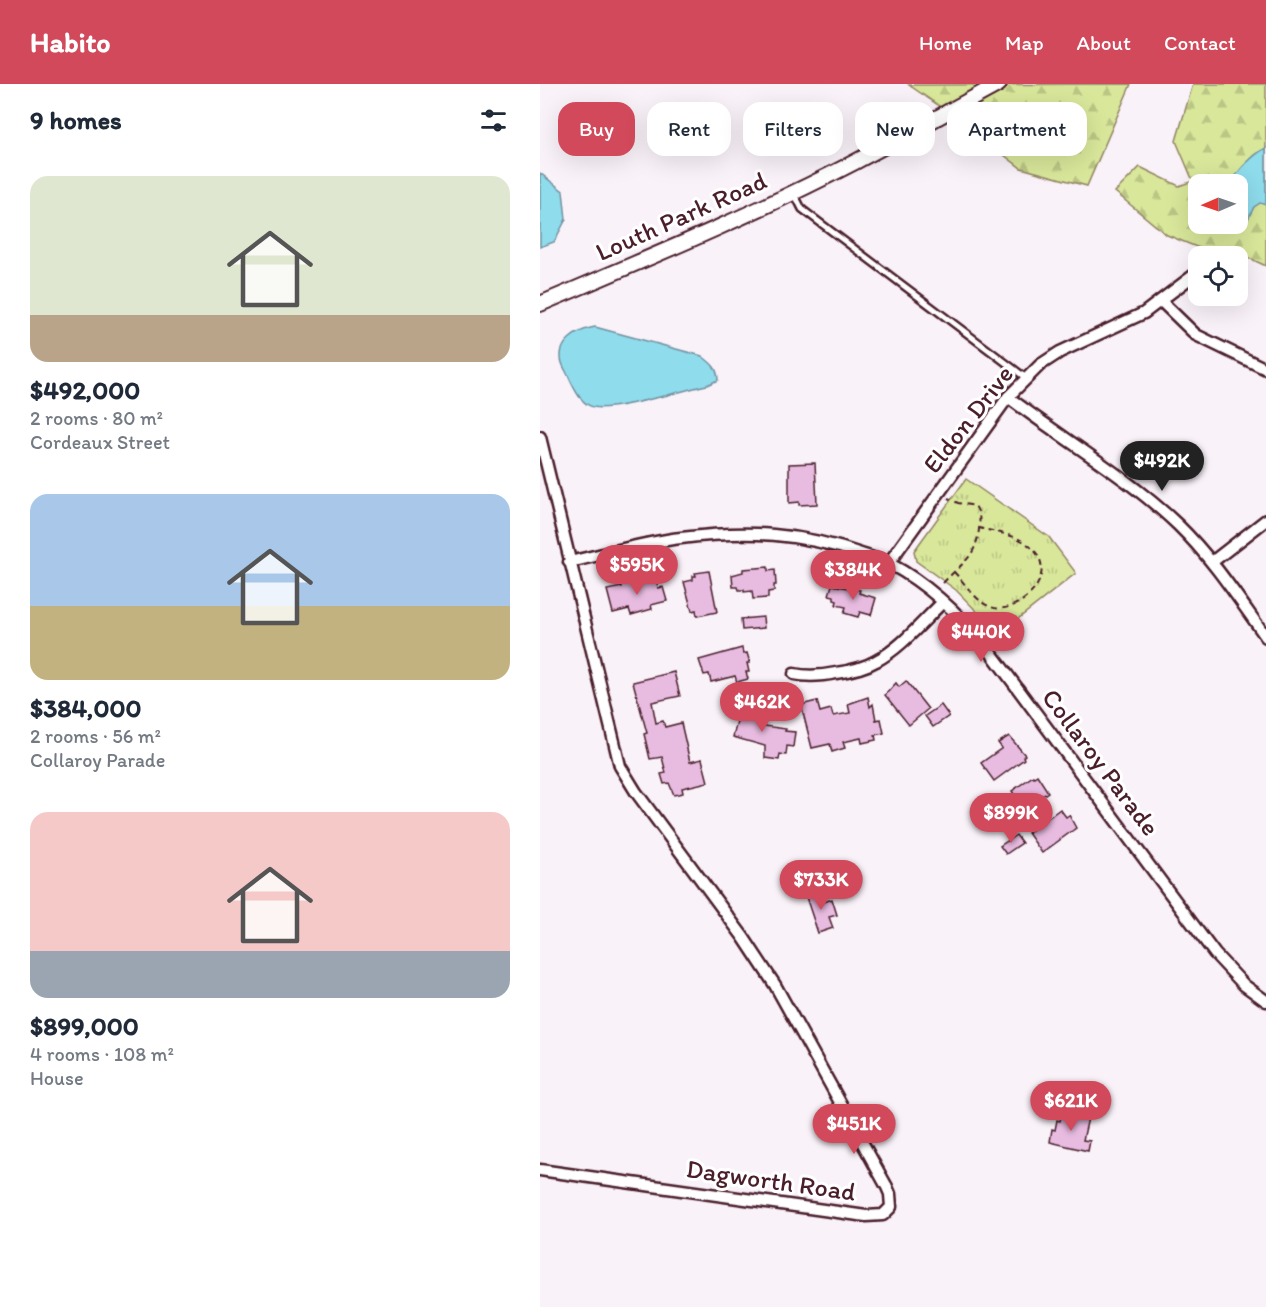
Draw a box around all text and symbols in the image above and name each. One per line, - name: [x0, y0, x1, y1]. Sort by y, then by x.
- text: Habito: [30, 25, 110, 59]
- text: Home: [919, 30, 972, 55]
- text: Map: [1005, 30, 1044, 55]
- text: About: [1077, 30, 1131, 55]
- text: Contact: [1164, 30, 1236, 55]
- chip: Buy: [558, 102, 635, 156]
- chip: Rent: [647, 102, 731, 156]
- chip: Filters: [743, 102, 843, 156]
- chip: New: [855, 102, 935, 156]
- chip: Apartment: [947, 102, 1087, 156]
- text: 9 homes: [30, 104, 122, 136]
- icon: filters: [477, 104, 510, 137]
- street label: Louth Park Road: [591, 164, 771, 268]
- north arrow: [1188, 174, 1248, 234]
- map controls: [1188, 174, 1248, 306]
- icon: home: [216, 215, 324, 323]
- button: locate: [1188, 246, 1248, 306]
- street label: Eldon Drive: [916, 359, 1020, 479]
- text: $492,000: [30, 374, 140, 406]
- text: 2 rooms · 80 m²: [30, 406, 163, 430]
- text: Cordeaux Street: [30, 430, 170, 454]
- pin: $492K: [1120, 441, 1204, 492]
- text: $492K: [1134, 448, 1190, 472]
- icon: home: [216, 533, 324, 641]
- pin: $595K: [595, 545, 679, 596]
- pin: $384K: [811, 550, 895, 601]
- text: $595K: [610, 552, 664, 576]
- text: $384K: [825, 557, 881, 581]
- pin: $440K: [939, 612, 1023, 663]
- text: $440K: [951, 619, 1011, 643]
- pin: $462K: [720, 682, 804, 733]
- street label: Collaroy Parade: [1035, 682, 1167, 842]
- text: $462K: [734, 689, 790, 713]
- text: $384,000: [30, 692, 141, 724]
- text: 2 rooms · 56 m²: [30, 724, 161, 748]
- text: Collaroy Parade: [30, 748, 165, 772]
- pin: $899K: [969, 793, 1053, 844]
- text: $899K: [984, 800, 1038, 824]
- icon: home: [216, 851, 324, 959]
- pin: $733K: [779, 860, 863, 911]
- text: $733K: [794, 867, 848, 891]
- text: $899,000: [30, 1010, 139, 1042]
- text: 4 rooms · 108 m²: [30, 1042, 174, 1066]
- text: House: [30, 1066, 84, 1090]
- pin: $621K: [1029, 1081, 1113, 1132]
- text: $621K: [1044, 1088, 1098, 1112]
- pin: $451K: [812, 1104, 896, 1155]
- text: $451K: [827, 1111, 881, 1135]
- street label: Dagworth Road: [684, 1152, 858, 1208]

